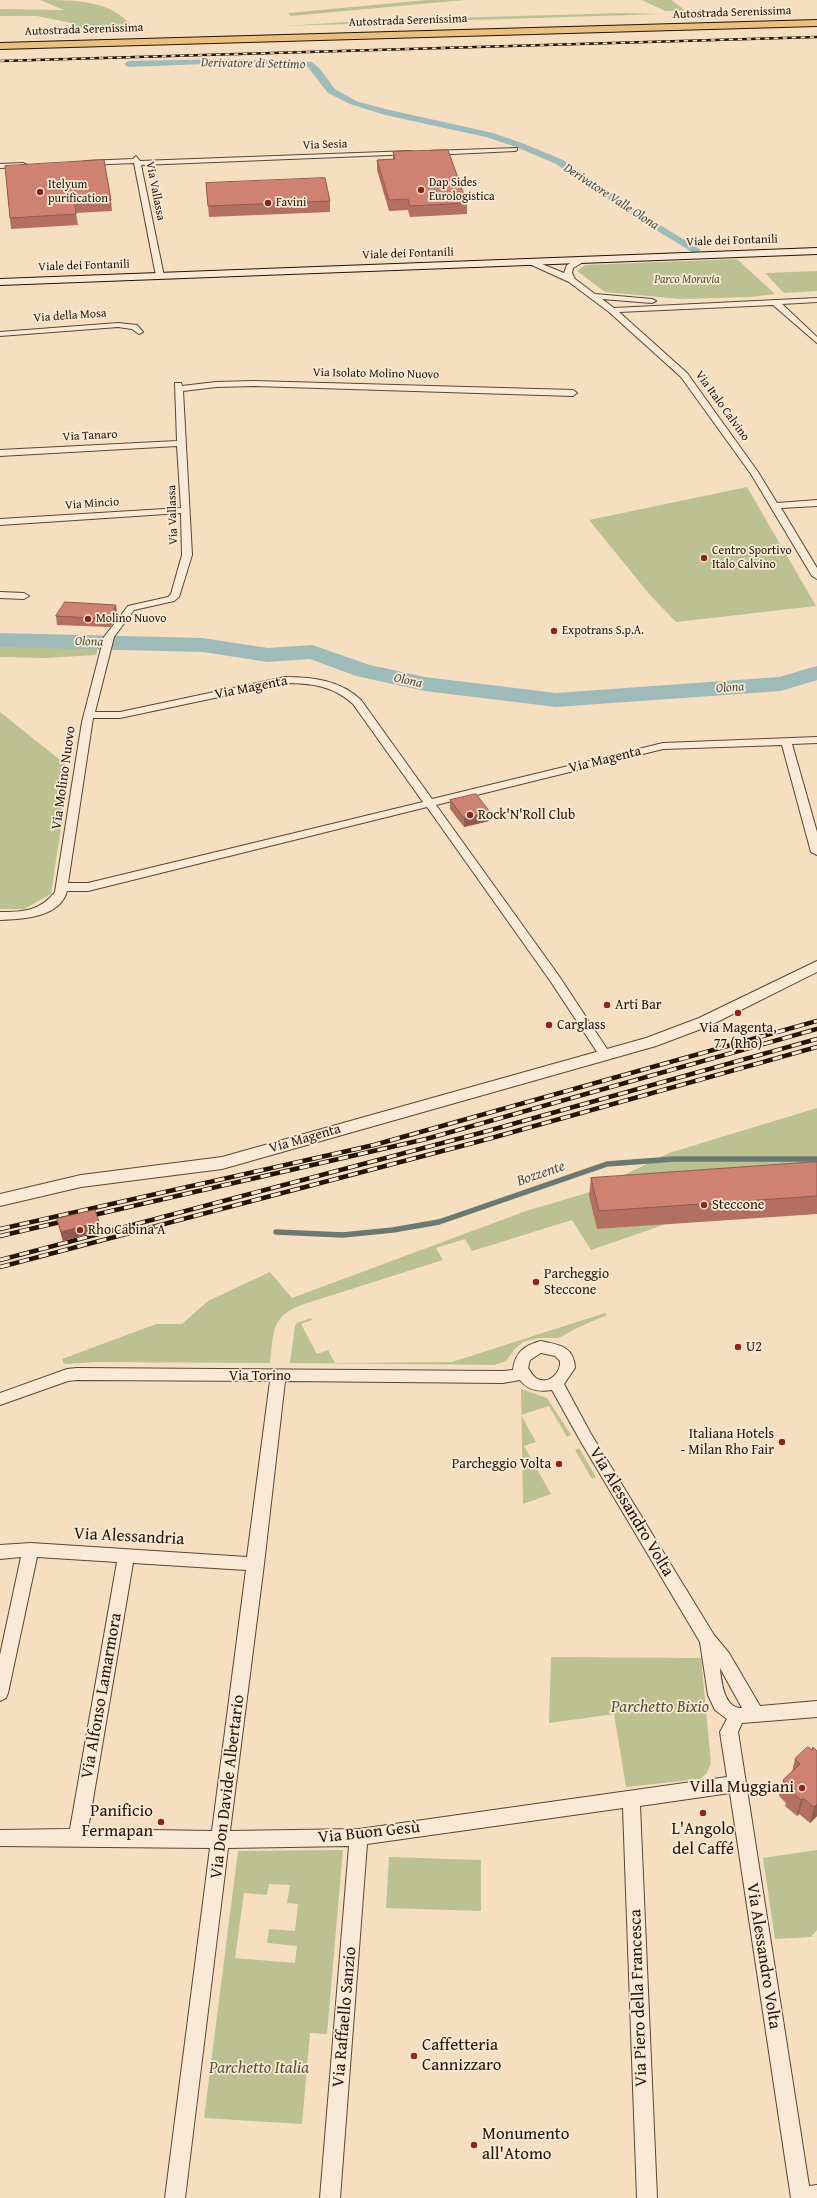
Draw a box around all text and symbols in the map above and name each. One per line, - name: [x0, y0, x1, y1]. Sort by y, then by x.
- street label: Autostrada Serenissima: [672, 4, 792, 22]
- street label: Autostrada Serenissima: [348, 12, 468, 30]
- street label: Autostrada Serenissima: [24, 21, 144, 39]
- water label: Derivatore di Settimo: [201, 55, 305, 73]
- street label: Via Sesia: [302, 137, 348, 153]
- street label: Via Vallassa: [142, 160, 168, 222]
- water label: Derivatore Valle Olona: [560, 160, 662, 234]
- place label: Dap Sides Eurologistica: [429, 176, 495, 204]
- place label: Itelyum purification: [48, 178, 108, 206]
- marker: Dap Sides Eurologistica: [416, 185, 426, 195]
- marker: Itelyum purification: [35, 187, 45, 197]
- place label: Favini: [276, 196, 306, 210]
- marker: Favini: [263, 198, 273, 208]
- street label: Viale dei Fontanili: [686, 232, 778, 250]
- street label: Viale dei Fontanili: [362, 245, 454, 263]
- street label: Viale dei Fontanili: [38, 257, 130, 275]
- park label: Parco Moravia: [654, 273, 720, 287]
- street label: Via della Mosa: [33, 306, 107, 326]
- street label: Via Isolato Molino Nuovo: [313, 366, 439, 382]
- street label: Via Italo Calvino: [692, 368, 752, 444]
- street label: Via Tanaro: [62, 427, 118, 445]
- street label: Via Vallassa: [165, 485, 181, 545]
- street label: Via Mincio: [64, 495, 120, 513]
- place label: Centro Sportivo Italo Calvino: [712, 544, 792, 572]
- marker: Centro Sportivo Italo Calvino: [699, 553, 709, 563]
- place label: Molino Nuovo: [96, 612, 166, 626]
- marker: Molino Nuovo: [83, 614, 93, 624]
- place label: Expotrans S.p.A.: [562, 624, 644, 638]
- marker: Expotrans S.p.A.: [549, 626, 559, 636]
- water label: Olona: [75, 634, 103, 650]
- water label: Olona: [392, 670, 424, 692]
- street label: Via Magenta: [213, 673, 289, 703]
- water label: Olona: [715, 679, 745, 697]
- street label: Via Molino Nuovo: [48, 725, 80, 831]
- street label: Via Magenta: [567, 743, 643, 777]
- place label: Rock'N'Roll Club: [478, 807, 575, 823]
- marker: Rock'N'Roll Club: [465, 810, 475, 820]
- place label: Arti Bar: [615, 997, 662, 1013]
- marker: Arti Bar: [602, 1000, 612, 1010]
- marker: Via Magenta, 77 (Rho): [733, 1008, 743, 1018]
- place label: Carglass: [557, 1017, 606, 1033]
- marker: Carglass: [544, 1020, 554, 1030]
- place label: Via Magenta, 77 (Rho): [699, 1020, 777, 1052]
- street label: Via Magenta: [267, 1121, 343, 1157]
- water label: Bozzente: [515, 1157, 567, 1191]
- place label: Steccone: [712, 1197, 764, 1213]
- marker: Steccone: [699, 1200, 709, 1210]
- place label: Rho Cabina A: [88, 1222, 166, 1238]
- marker: Rho Cabina A: [75, 1225, 85, 1235]
- place label: Parcheggio Steccone: [544, 1266, 609, 1298]
- marker: Parcheggio Steccone: [531, 1277, 541, 1287]
- place label: U2: [746, 1339, 762, 1355]
- marker: U2: [733, 1342, 743, 1352]
- street label: Via Torino: [229, 1368, 291, 1384]
- place label: Italiana Hotels - Milan Rho Fair: [680, 1426, 774, 1458]
- marker: Italiana Hotels - Milan Rho Fair: [777, 1437, 787, 1447]
- street label: Via Alessandro Volta: [584, 1443, 678, 1581]
- place label: Parcheggio Volta: [452, 1456, 551, 1472]
- marker: Parcheggio Volta: [554, 1459, 564, 1469]
- street label: Via Alessandria: [73, 1524, 185, 1550]
- street label: Via Alfonso Lamarmora: [77, 1611, 127, 1781]
- street label: Via Don Davide Albertario: [207, 1694, 249, 1880]
- park label: Parchetto Bixio: [611, 1698, 709, 1718]
- place label: Villa Muggiani: [690, 1778, 794, 1798]
- marker: Villa Muggiani: [797, 1783, 807, 1793]
- place label: Panificio Fermapan: [82, 1802, 153, 1842]
- marker: L'Angolo del Caffé: [698, 1808, 708, 1818]
- marker: Panificio Fermapan: [156, 1817, 166, 1827]
- street label: Via Buon Gesù: [317, 1818, 421, 1848]
- place label: L'Angolo del Caffé: [671, 1820, 735, 1860]
- street label: Via Alessandro Volta: [741, 1881, 785, 2031]
- street label: Via Piero della Francesca: [626, 1909, 652, 2087]
- street label: Via Raffaello Sanzio: [329, 1946, 361, 2088]
- place label: Caffetteria Cannizzaro: [422, 2036, 501, 2076]
- marker: Caffetteria Cannizzaro: [409, 2051, 419, 2061]
- park label: Parchetto Italia: [209, 2059, 309, 2079]
- place label: Monumento all'Atomo: [482, 2125, 569, 2165]
- marker: Monumento all'Atomo: [469, 2140, 479, 2150]

